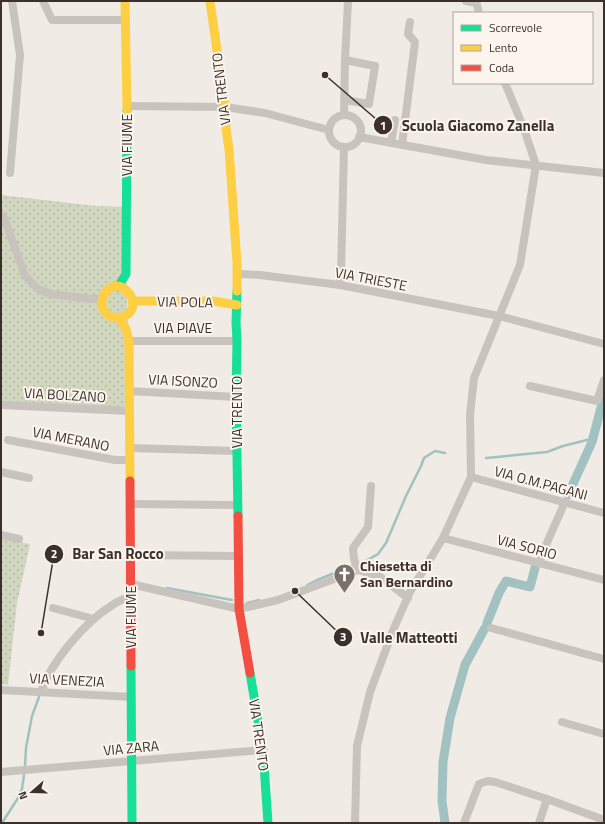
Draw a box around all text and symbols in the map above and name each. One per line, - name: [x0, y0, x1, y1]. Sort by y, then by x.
- legend: [453, 12, 593, 84]
- text: Scorrevole: [489, 18, 542, 37]
- text: Lento: [489, 38, 518, 57]
- street label: VIA TRENTO: [206, 52, 235, 126]
- text: Coda: [489, 58, 514, 77]
- callout: Scuola Giacomo Zanella: [373, 112, 562, 139]
- street label: VIA FIUME: [116, 114, 137, 176]
- text: Scuola Giacomo Zanella: [402, 114, 555, 137]
- text: 1: [380, 116, 386, 135]
- street label: VIA TRIESTE: [333, 261, 409, 296]
- street label: VIA POLA: [157, 291, 214, 312]
- street label: VIA PIAVE: [154, 317, 213, 338]
- street label: VIA ISONZO: [148, 368, 218, 393]
- street label: VIA TRENTO: [226, 376, 247, 448]
- street label: VIA BOLZANO: [23, 382, 107, 407]
- street label: VIA MERANO: [31, 421, 111, 456]
- street label: VIA O.M.PAGANI: [492, 460, 590, 505]
- street label: VIA SORIO: [495, 528, 559, 565]
- callout: Bar San Rocco: [44, 541, 171, 568]
- text: Bar San Rocco: [72, 542, 164, 565]
- text: 2: [51, 544, 57, 563]
- place label: Chiesetta di San Bernardino: [360, 555, 453, 592]
- church icon: Chiesetta di San Bernardino: [332, 561, 358, 594]
- street label: VIA FIUME: [120, 586, 141, 648]
- callout: Valle Matteotti: [333, 624, 466, 651]
- text: Valle Matteotti: [360, 626, 458, 649]
- text: 3: [340, 627, 346, 646]
- street label: VIA VENEZIA: [29, 667, 106, 692]
- street label: VIA TRENTO: [244, 698, 275, 772]
- street label: VIA ZARA: [102, 735, 160, 760]
- north arrow: [12, 772, 52, 812]
- text: N: [14, 789, 31, 802]

